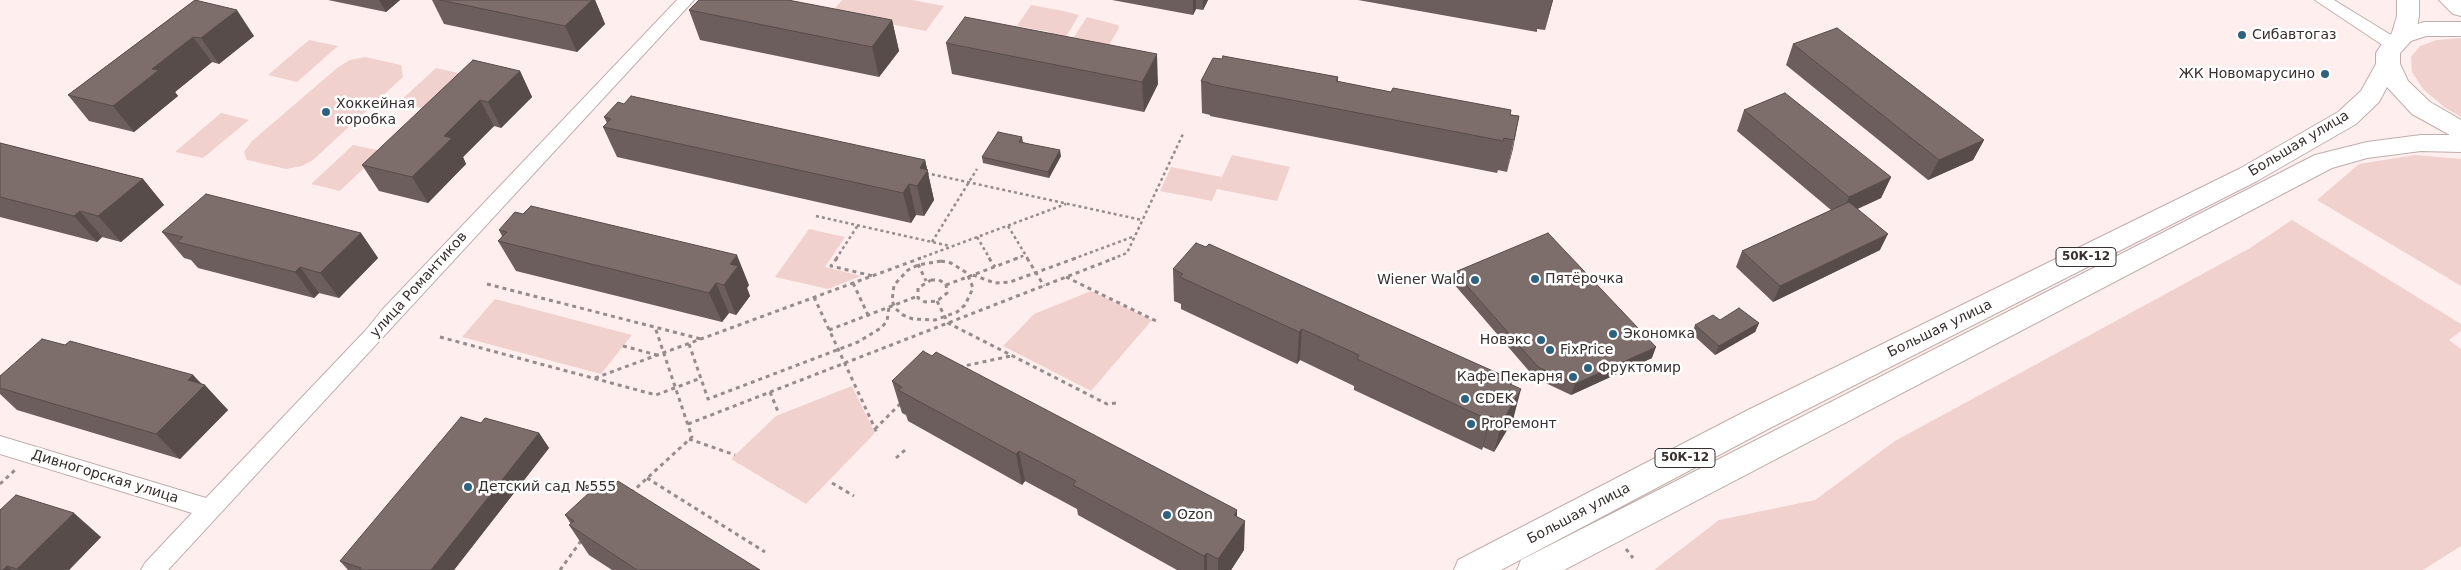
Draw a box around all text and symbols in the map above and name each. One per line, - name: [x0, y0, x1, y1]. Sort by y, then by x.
- place label: Сибавтогаз: [2252, 27, 2336, 43]
- marker: Сибавтогаз: [2236, 29, 2248, 41]
- place label: ЖК Новомарусино: [2179, 66, 2315, 82]
- marker: ЖК Новомарусино: [2319, 68, 2331, 80]
- place label: Хоккейная коробка: [336, 96, 415, 128]
- marker: Хоккейная коробка: [320, 106, 332, 118]
- street label: Большая улица: [2246, 107, 2352, 181]
- street label: улица Романтиков: [367, 229, 471, 341]
- road number: 50К-12: [2056, 248, 2116, 266]
- place label: Пятёрочка: [1545, 271, 1623, 287]
- place label: Wiener Wald: [1377, 272, 1465, 288]
- marker: Пятёрочка: [1529, 273, 1541, 285]
- marker: Wiener Wald: [1469, 274, 1481, 286]
- street label: Большая улица: [1885, 296, 1995, 362]
- place label: Экономка: [1623, 326, 1695, 342]
- marker: Экономка: [1607, 328, 1619, 340]
- place label: Новэкс: [1480, 332, 1531, 348]
- marker: Новэкс: [1535, 334, 1547, 346]
- place label: FixPrice: [1560, 342, 1613, 358]
- marker: FixPrice: [1544, 344, 1556, 356]
- place label: Фруктомир: [1598, 360, 1681, 376]
- marker: Фруктомир: [1582, 362, 1594, 374]
- place label: Кафе Пекарня: [1457, 369, 1563, 385]
- marker: Кафе Пекарня: [1567, 371, 1579, 383]
- place label: CDEK: [1475, 391, 1514, 407]
- marker: CDEK: [1459, 393, 1471, 405]
- place label: ProРемонт: [1481, 416, 1557, 432]
- marker: ProРемонт: [1465, 418, 1477, 430]
- street label: Дивногорская улица: [29, 447, 181, 507]
- road number: 50К-12: [1655, 448, 1715, 468]
- place label: Детский сад №555: [478, 479, 616, 495]
- street label: Большая улица: [1525, 480, 1633, 548]
- marker: Детский сад №555: [462, 481, 474, 493]
- place label: Ozon: [1177, 507, 1213, 523]
- marker: Ozon: [1161, 509, 1173, 521]

